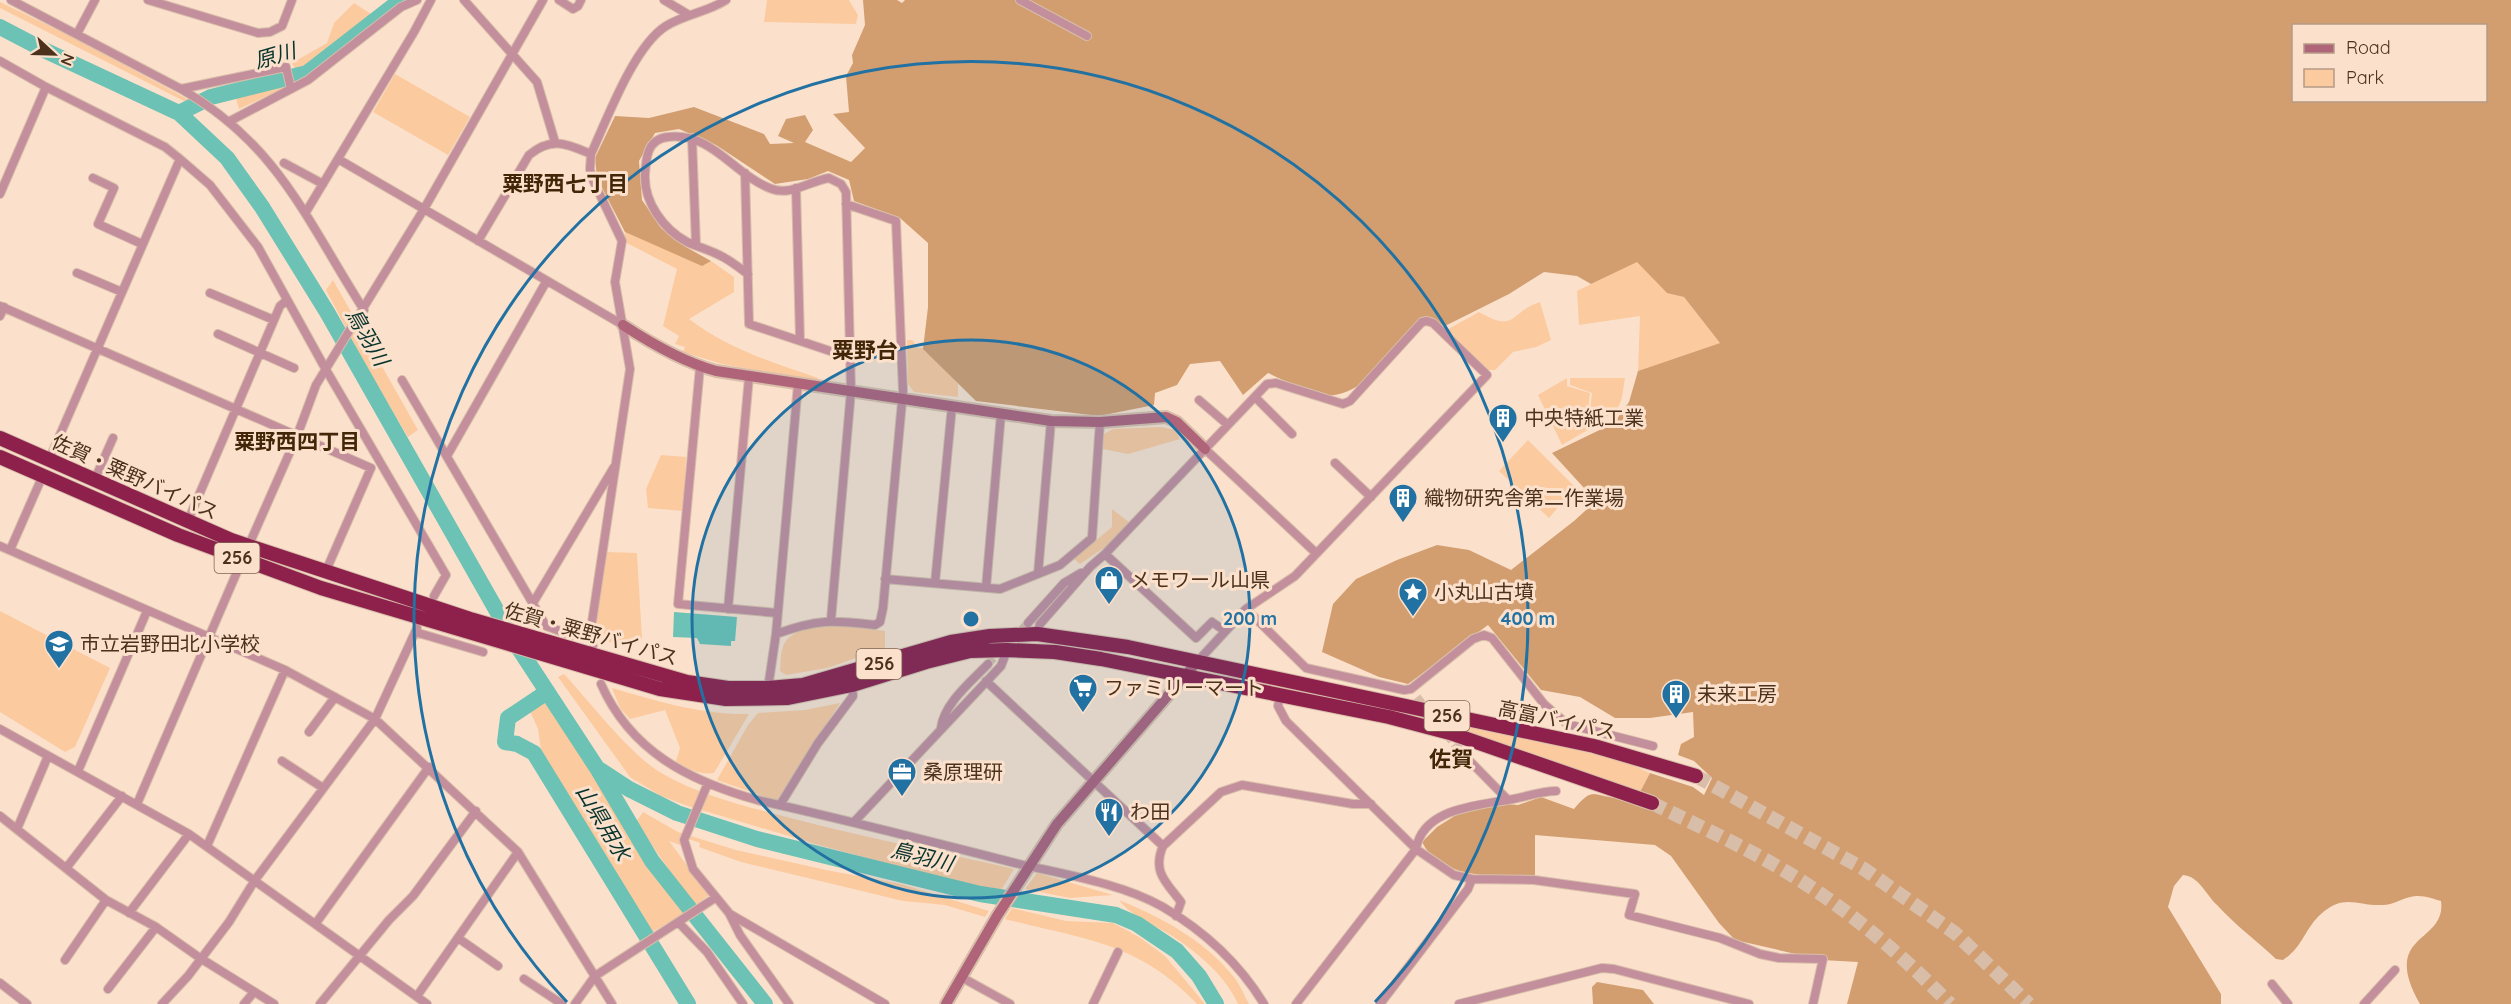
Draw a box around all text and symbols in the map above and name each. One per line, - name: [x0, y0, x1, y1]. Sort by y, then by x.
- north arrow: [24, 24, 84, 84]
- legend: [2292, 24, 2487, 102]
- water label: 原川: [251, 36, 300, 73]
- text: Road: [2346, 36, 2391, 59]
- text: N: [56, 50, 79, 69]
- text: Park: [2346, 66, 2384, 89]
- district label: 粟野西七丁目: [502, 170, 628, 196]
- water label: 鳥羽川: [341, 303, 396, 372]
- district label: 粟野台: [832, 336, 898, 364]
- building icon: 中央特紙工業: [1487, 402, 1519, 444]
- place label: 中央特紙工業: [1524, 405, 1644, 430]
- district label: 粟野西四丁目: [234, 428, 360, 454]
- street label: 佐賀・粟野バイパス: [48, 429, 222, 524]
- building icon: 織物研究舎第二作業場: [1387, 482, 1419, 524]
- place label: 織物研究舎第二作業場: [1424, 485, 1624, 510]
- road number: 256: [214, 543, 260, 573]
- shop icon: メモワール山県: [1093, 564, 1125, 606]
- place label: メモワール山県: [1130, 567, 1270, 592]
- place icon: 小丸山古墳: [1397, 576, 1429, 618]
- place label: 小丸山古墳: [1434, 579, 1534, 604]
- street label: 佐賀・粟野バイパス: [501, 597, 681, 670]
- text: 200 m: [1223, 607, 1277, 630]
- text: 400 m: [1501, 607, 1555, 630]
- centre of rings: [961, 609, 981, 629]
- school or university icon: 市立岩野田北小学校: [43, 628, 75, 670]
- place label: 市立岩野田北小学校: [80, 631, 260, 656]
- road number: 256: [856, 649, 902, 679]
- supermarket icon: ファミリーマート: [1067, 672, 1099, 714]
- place label: ファミリーマート: [1104, 675, 1264, 700]
- building icon: 未来工房: [1660, 678, 1692, 720]
- place label: 未来工房: [1697, 681, 1777, 706]
- street label: 高富バイパス: [1496, 695, 1618, 744]
- road number: 256: [1424, 701, 1470, 731]
- district label: 佐賀: [1429, 745, 1473, 773]
- office icon: 桑原理研: [886, 756, 918, 798]
- place label: 桑原理研: [923, 759, 1003, 784]
- water label: 山県用水: [571, 780, 638, 867]
- restaurant icon: わ田: [1093, 796, 1125, 838]
- place label: わ田: [1130, 799, 1170, 824]
- water label: 鳥羽川: [889, 836, 958, 877]

